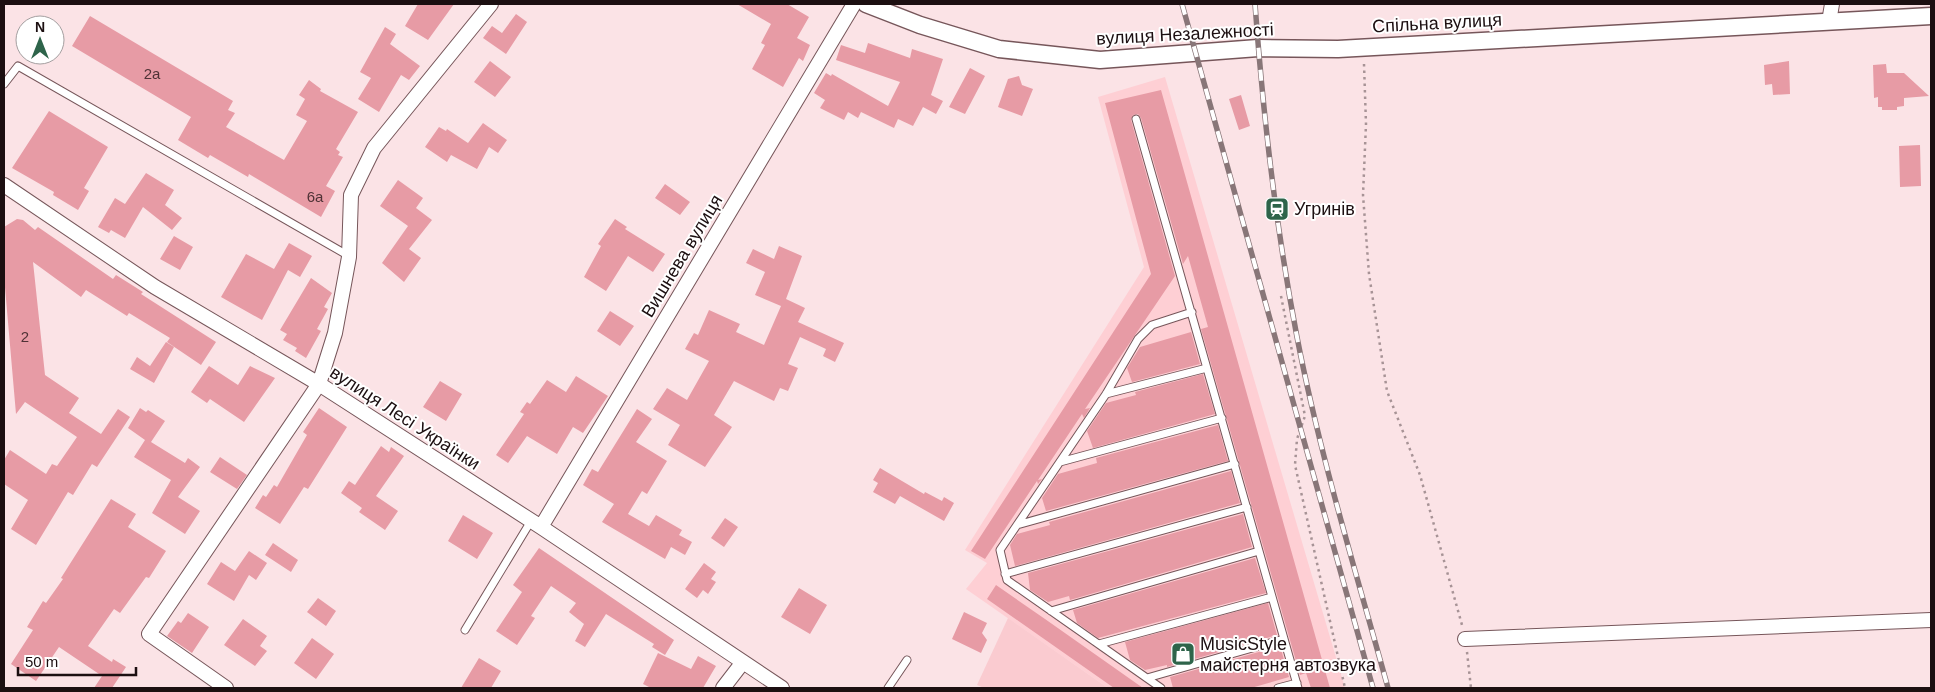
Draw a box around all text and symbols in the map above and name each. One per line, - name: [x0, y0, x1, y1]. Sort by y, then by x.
- street label: Спільна вулиця: [1372, 10, 1502, 36]
- north arrow: [15, 15, 65, 65]
- text: N: [35, 19, 45, 35]
- street label: вулиця Незалежності: [1096, 19, 1274, 49]
- house number: 2а: [144, 65, 161, 82]
- house number: 6а: [307, 188, 324, 205]
- street label: Вишнева вулиця: [638, 191, 726, 321]
- station icon: Угринів: [1264, 196, 1290, 222]
- place label: Угринів: [1294, 199, 1355, 219]
- house number: 2: [21, 328, 29, 345]
- street label: вулиця Лесі Українки: [326, 362, 484, 474]
- place label: MusicStyle майстерня автозвука: [1200, 634, 1377, 675]
- shop icon: MusicStyle майстерня автозвука: [1170, 641, 1196, 667]
- scale bar: [18, 644, 135, 676]
- text: 50 m: [25, 653, 58, 670]

